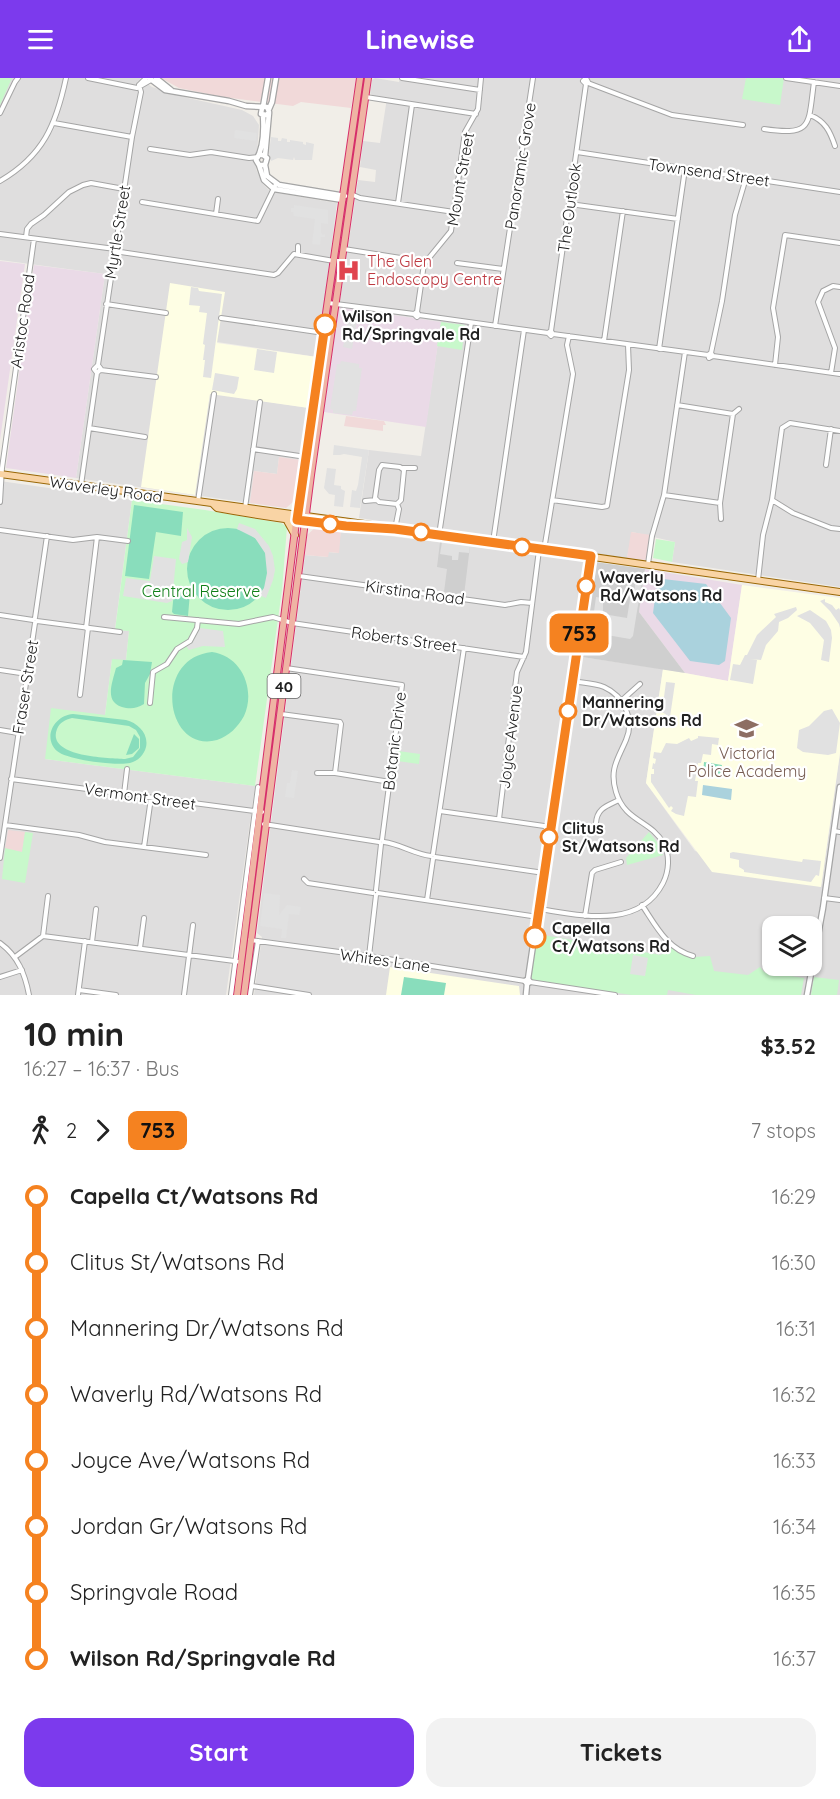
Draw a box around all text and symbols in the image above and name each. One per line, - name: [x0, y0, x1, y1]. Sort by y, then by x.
- text: Linewise: [365, 22, 475, 56]
- icon: menu: [24, 23, 57, 56]
- icon: share: [783, 23, 816, 56]
- street label: Panoramic Grove: [500, 101, 540, 231]
- street label: Mount Street: [442, 131, 478, 227]
- street label: Townsend Street: [647, 154, 771, 190]
- street label: The Outlook: [553, 162, 585, 254]
- street label: Myrtle Street: [100, 184, 134, 280]
- place label: The Glen Endoscopy Centre: [367, 251, 502, 289]
- hospital icon: The Glen Endoscopy Centre: [336, 257, 362, 283]
- street label: Aristoc Road: [5, 273, 39, 369]
- place label: Wilson Rd/Springvale Rd: [342, 306, 480, 344]
- marker: Wilson Rd/Springvale Rd: [314, 314, 336, 336]
- street label: Waverley Road: [48, 471, 164, 507]
- unlabelled marker: [321, 515, 339, 533]
- unlabelled marker: [412, 523, 430, 541]
- unlabelled marker: [513, 538, 531, 556]
- place label: Waverly Rd/Watsons Rd: [600, 567, 722, 605]
- street label: Kirstina Road: [364, 575, 466, 609]
- marker: Waverly Rd/Watsons Rd: [577, 577, 595, 595]
- park label: Central Reserve: [142, 581, 260, 601]
- line badge: 753: [544, 614, 614, 652]
- text: 753: [562, 620, 596, 646]
- street label: Roberts Street: [350, 622, 458, 656]
- street label: Fraser Street: [8, 638, 42, 736]
- road number: 40: [268, 674, 300, 698]
- street label: Joyce Avenue: [494, 684, 526, 790]
- street label: Botanic Drive: [378, 691, 410, 791]
- place label: Mannering Dr/Watsons Rd: [582, 692, 702, 730]
- marker: Mannering Dr/Watsons Rd: [559, 702, 577, 720]
- school or university icon: Victoria Police Academy: [734, 715, 760, 741]
- place label: Victoria Police Academy: [688, 743, 806, 781]
- street label: Vermont Street: [83, 778, 197, 814]
- place label: Clitus St/Watsons Rd: [562, 818, 679, 856]
- marker: Clitus St/Watsons Rd: [540, 828, 558, 846]
- map controls: [762, 916, 822, 976]
- button: layers: [762, 916, 822, 976]
- place label: Capella Ct/Watsons Rd: [552, 918, 670, 956]
- marker: Capella Ct/Watsons Rd: [524, 926, 546, 948]
- street label: Whites Lane: [339, 944, 431, 976]
- text: 10 min: [24, 1013, 124, 1054]
- text: $3.52: [760, 1032, 816, 1060]
- text: 16:27 – 16:37 · Bus: [24, 1056, 179, 1081]
- icon: walk: [24, 1114, 57, 1147]
- icon: forward: [86, 1114, 119, 1147]
- text: 753: [140, 1117, 175, 1143]
- text: 2: [66, 1118, 77, 1143]
- text: 7 stops: [751, 1118, 816, 1143]
- text: Capella Ct/Watsons Rd: [70, 1182, 318, 1210]
- text: 16:29: [772, 1184, 816, 1209]
- text: Clitus St/Watsons Rd: [70, 1248, 285, 1276]
- text: 16:30: [772, 1250, 816, 1275]
- text: Mannering Dr/Watsons Rd: [70, 1314, 344, 1342]
- text: 16:31: [776, 1316, 816, 1341]
- text: Waverly Rd/Watsons Rd: [70, 1380, 322, 1408]
- text: 16:32: [773, 1382, 816, 1407]
- text: Joyce Ave/Watsons Rd: [70, 1446, 310, 1474]
- text: 16:33: [773, 1448, 816, 1473]
- text: Jordan Gr/Watsons Rd: [70, 1512, 307, 1540]
- text: 16:34: [773, 1514, 816, 1539]
- text: Springvale Road: [70, 1578, 238, 1606]
- text: 16:35: [773, 1580, 816, 1605]
- text: Wilson Rd/Springvale Rd: [70, 1644, 335, 1672]
- text: 16:37: [773, 1646, 816, 1671]
- button: Start: [24, 1718, 414, 1787]
- button: Tickets: [426, 1718, 816, 1787]

